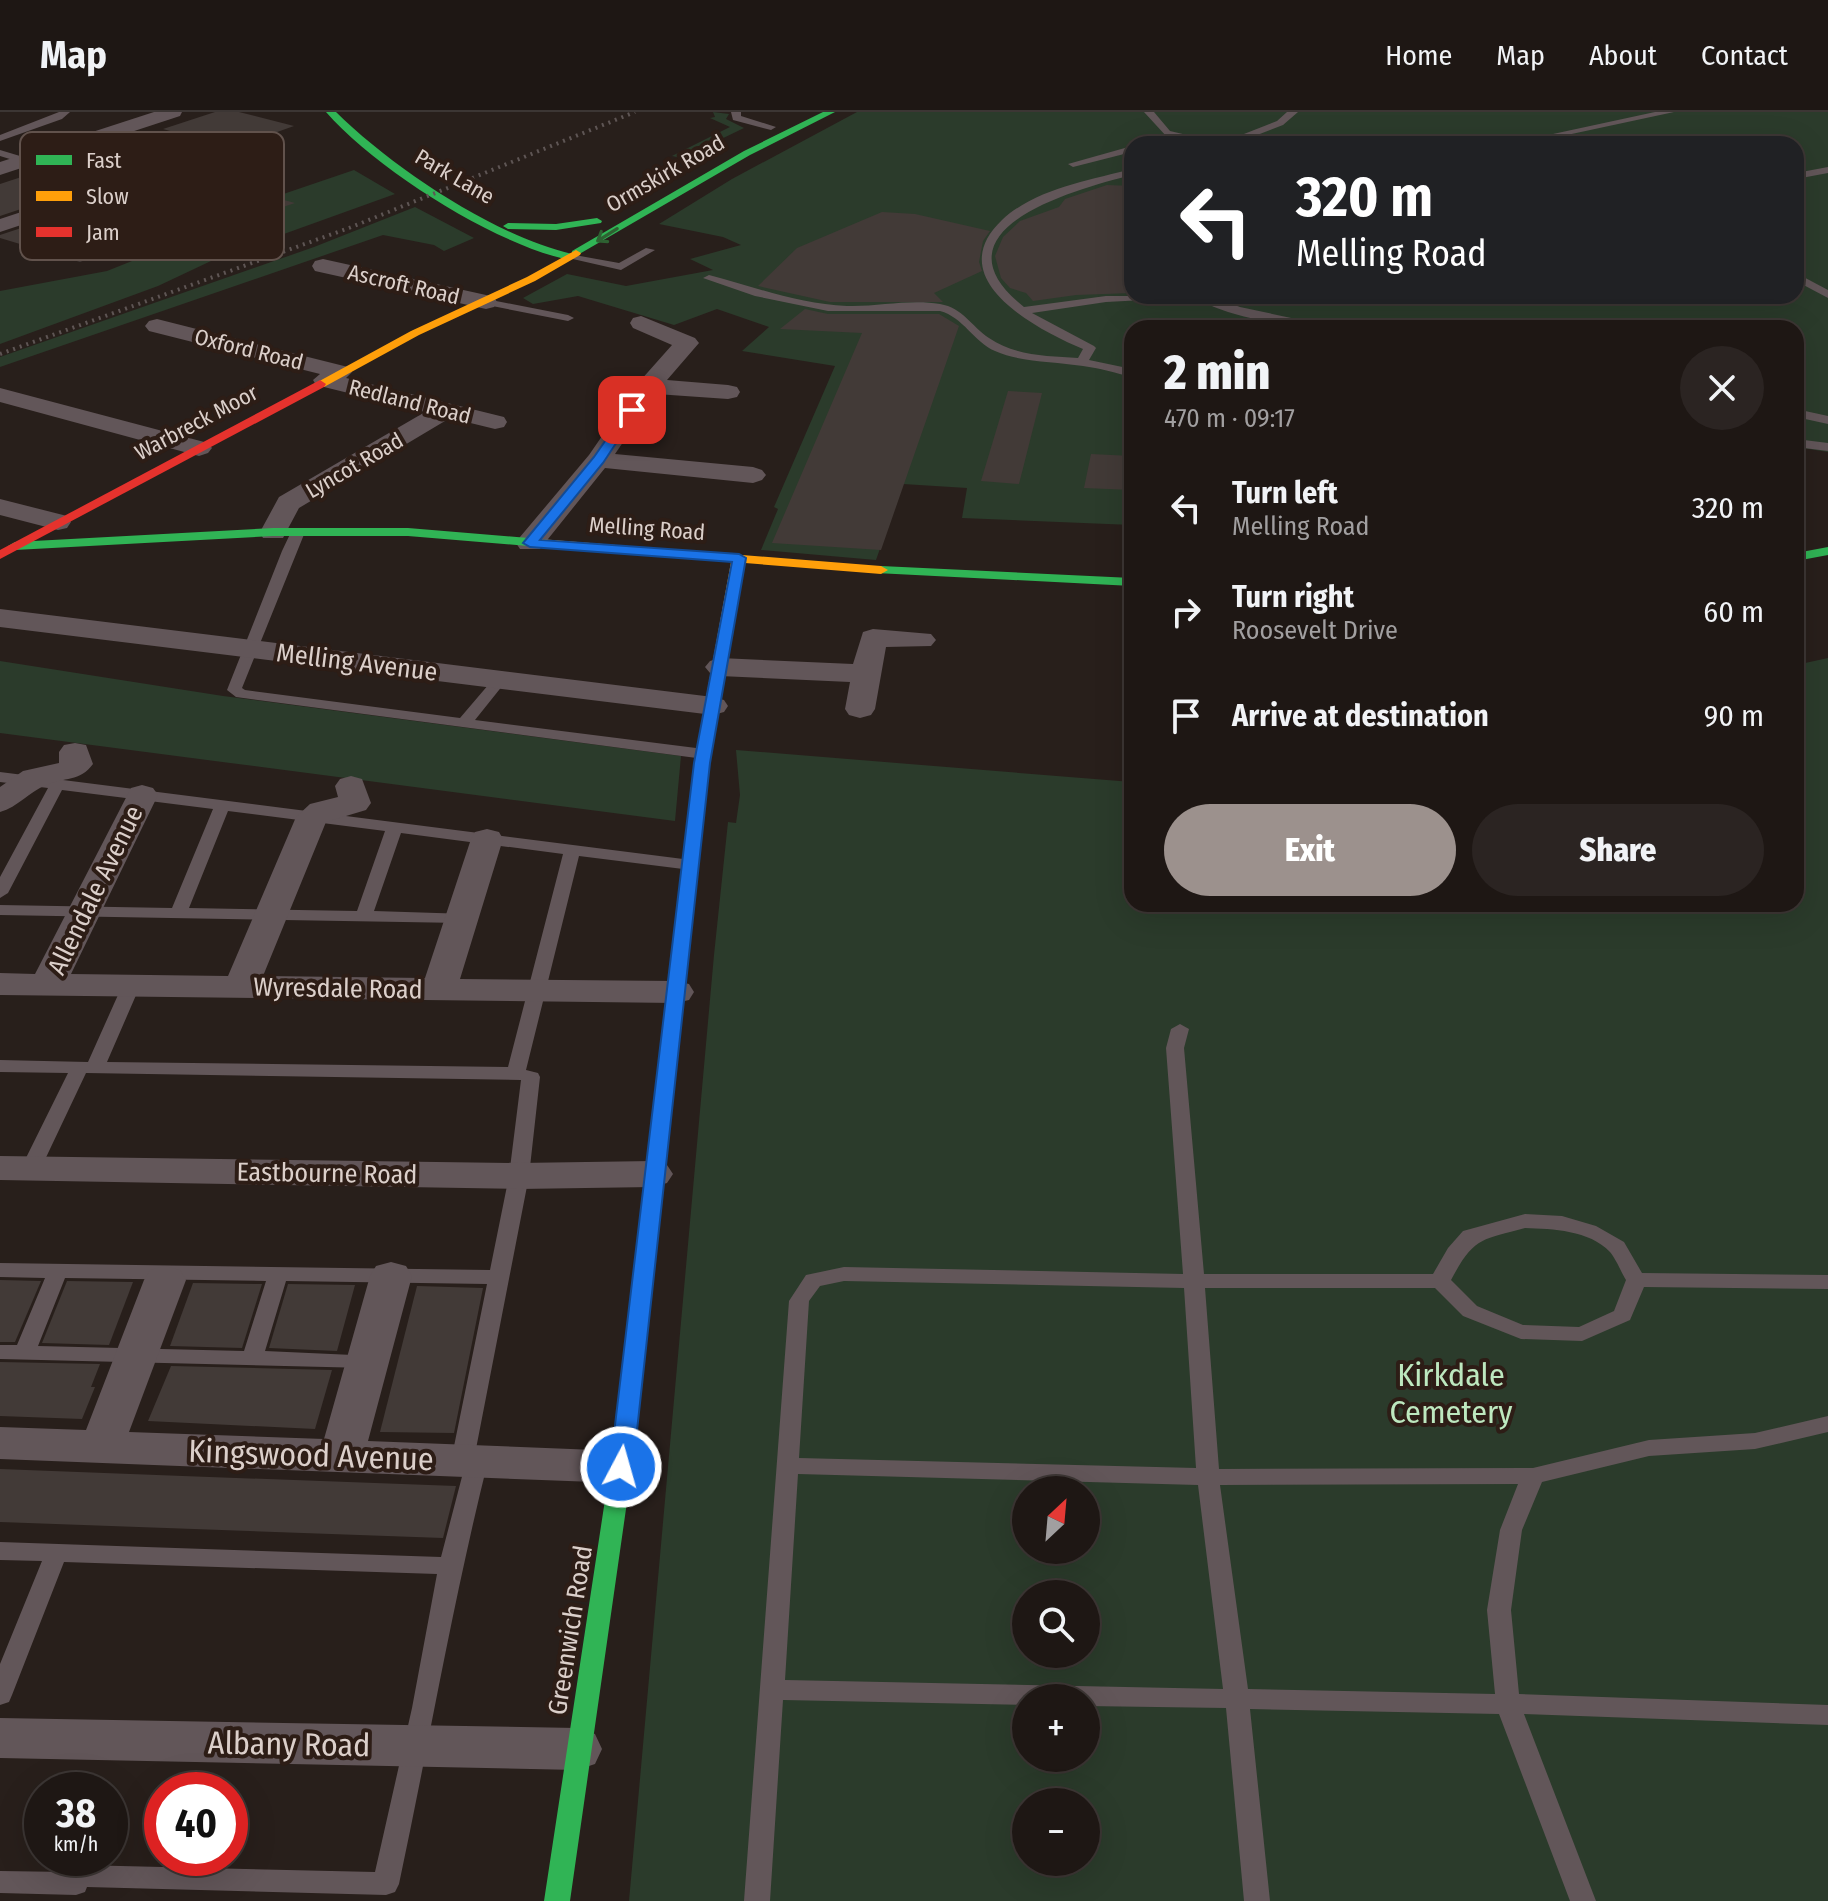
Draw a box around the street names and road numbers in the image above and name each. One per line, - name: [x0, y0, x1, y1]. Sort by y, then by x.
- street label: Ormskirk Road: [601, 129, 729, 218]
- street label: Park Lane: [410, 143, 499, 210]
- street label: Ascroft Road: [345, 259, 462, 310]
- street label: Oxford Road: [192, 323, 306, 376]
- street label: Redland Road: [346, 373, 474, 430]
- street label: Warbreck Moor: [130, 379, 263, 466]
- street label: Lyncot Road: [301, 427, 408, 504]
- street label: Melling Road: [588, 511, 706, 546]
- street label: Melling Avenue: [275, 637, 439, 688]
- street label: Allendale Avenue: [41, 801, 150, 980]
- street label: Wyresdale Road: [253, 972, 423, 1005]
- street label: Eastbourne Road: [236, 1156, 418, 1191]
- street label: Kingswood Avenue: [188, 1432, 434, 1478]
- street label: Greenwich Road: [542, 1543, 599, 1717]
- street label: Albany Road: [207, 1724, 371, 1764]

